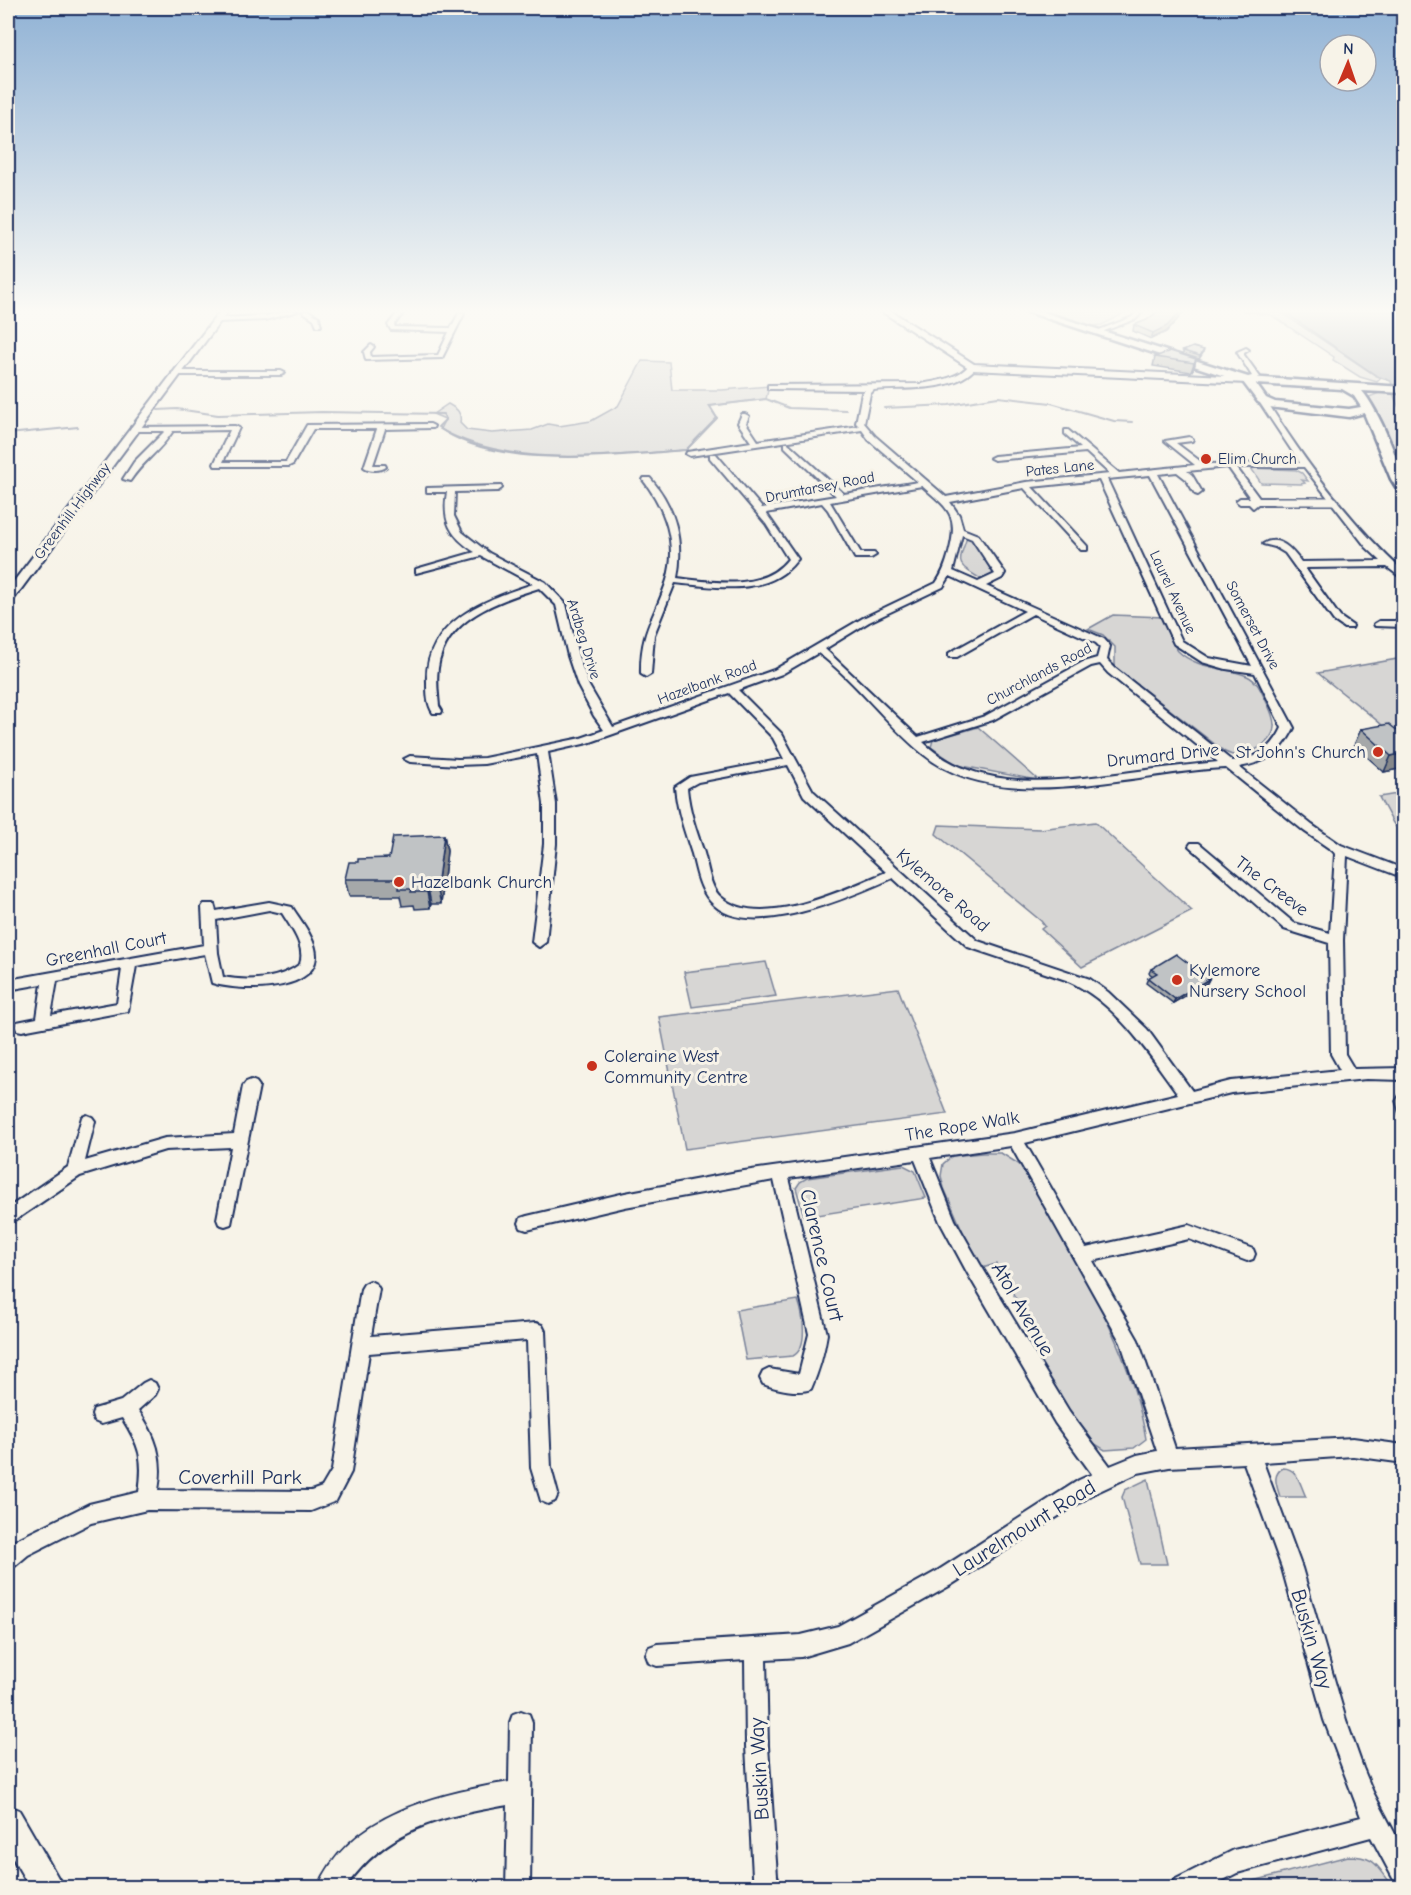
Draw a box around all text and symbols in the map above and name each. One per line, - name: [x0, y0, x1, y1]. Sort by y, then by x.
- north arrow: [1318, 33, 1378, 93]
- text: N: [1343, 40, 1354, 58]
- place label: Elim Church: [1218, 450, 1297, 468]
- marker: Elim Church: [1199, 452, 1213, 466]
- street label: Pates Lane: [1025, 455, 1096, 481]
- street label: Greenhill Highway: [30, 459, 114, 563]
- street label: Drumtarsey Road: [764, 468, 876, 506]
- street label: Laurel Avenue: [1146, 547, 1200, 637]
- street label: Somerset Drive: [1222, 578, 1284, 673]
- street label: Ardbeg Drive: [563, 597, 605, 682]
- street label: Churchlands Road: [983, 639, 1095, 709]
- street label: Hazelbank Road: [655, 656, 759, 708]
- street label: Drumard Drive: [1106, 739, 1220, 772]
- place label: St John's Church: [1236, 742, 1366, 763]
- marker: St John's Church: [1371, 745, 1385, 759]
- street label: Kylemore Road: [892, 844, 993, 936]
- street label: The Creeve: [1231, 852, 1312, 921]
- place label: Hazelbank Church: [411, 872, 552, 893]
- marker: Hazelbank Church: [392, 875, 406, 889]
- street label: Greenhall Court: [44, 927, 169, 971]
- place label: Kylemore Nursery School: [1189, 960, 1306, 1002]
- marker: Kylemore Nursery School: [1170, 973, 1184, 987]
- place label: Coleraine West Community Centre: [604, 1046, 748, 1088]
- marker: Coleraine West Community Centre: [585, 1059, 599, 1073]
- street label: The Rope Walk: [904, 1107, 1021, 1146]
- street label: Clarence Court: [795, 1186, 849, 1325]
- street label: Atol Avenue: [987, 1258, 1059, 1360]
- street label: Coverhill Park: [178, 1465, 302, 1489]
- street label: Laurelmount Road: [948, 1474, 1100, 1582]
- street label: Buskin Way: [1286, 1586, 1338, 1692]
- street label: Buskin Way: [744, 1716, 774, 1821]

